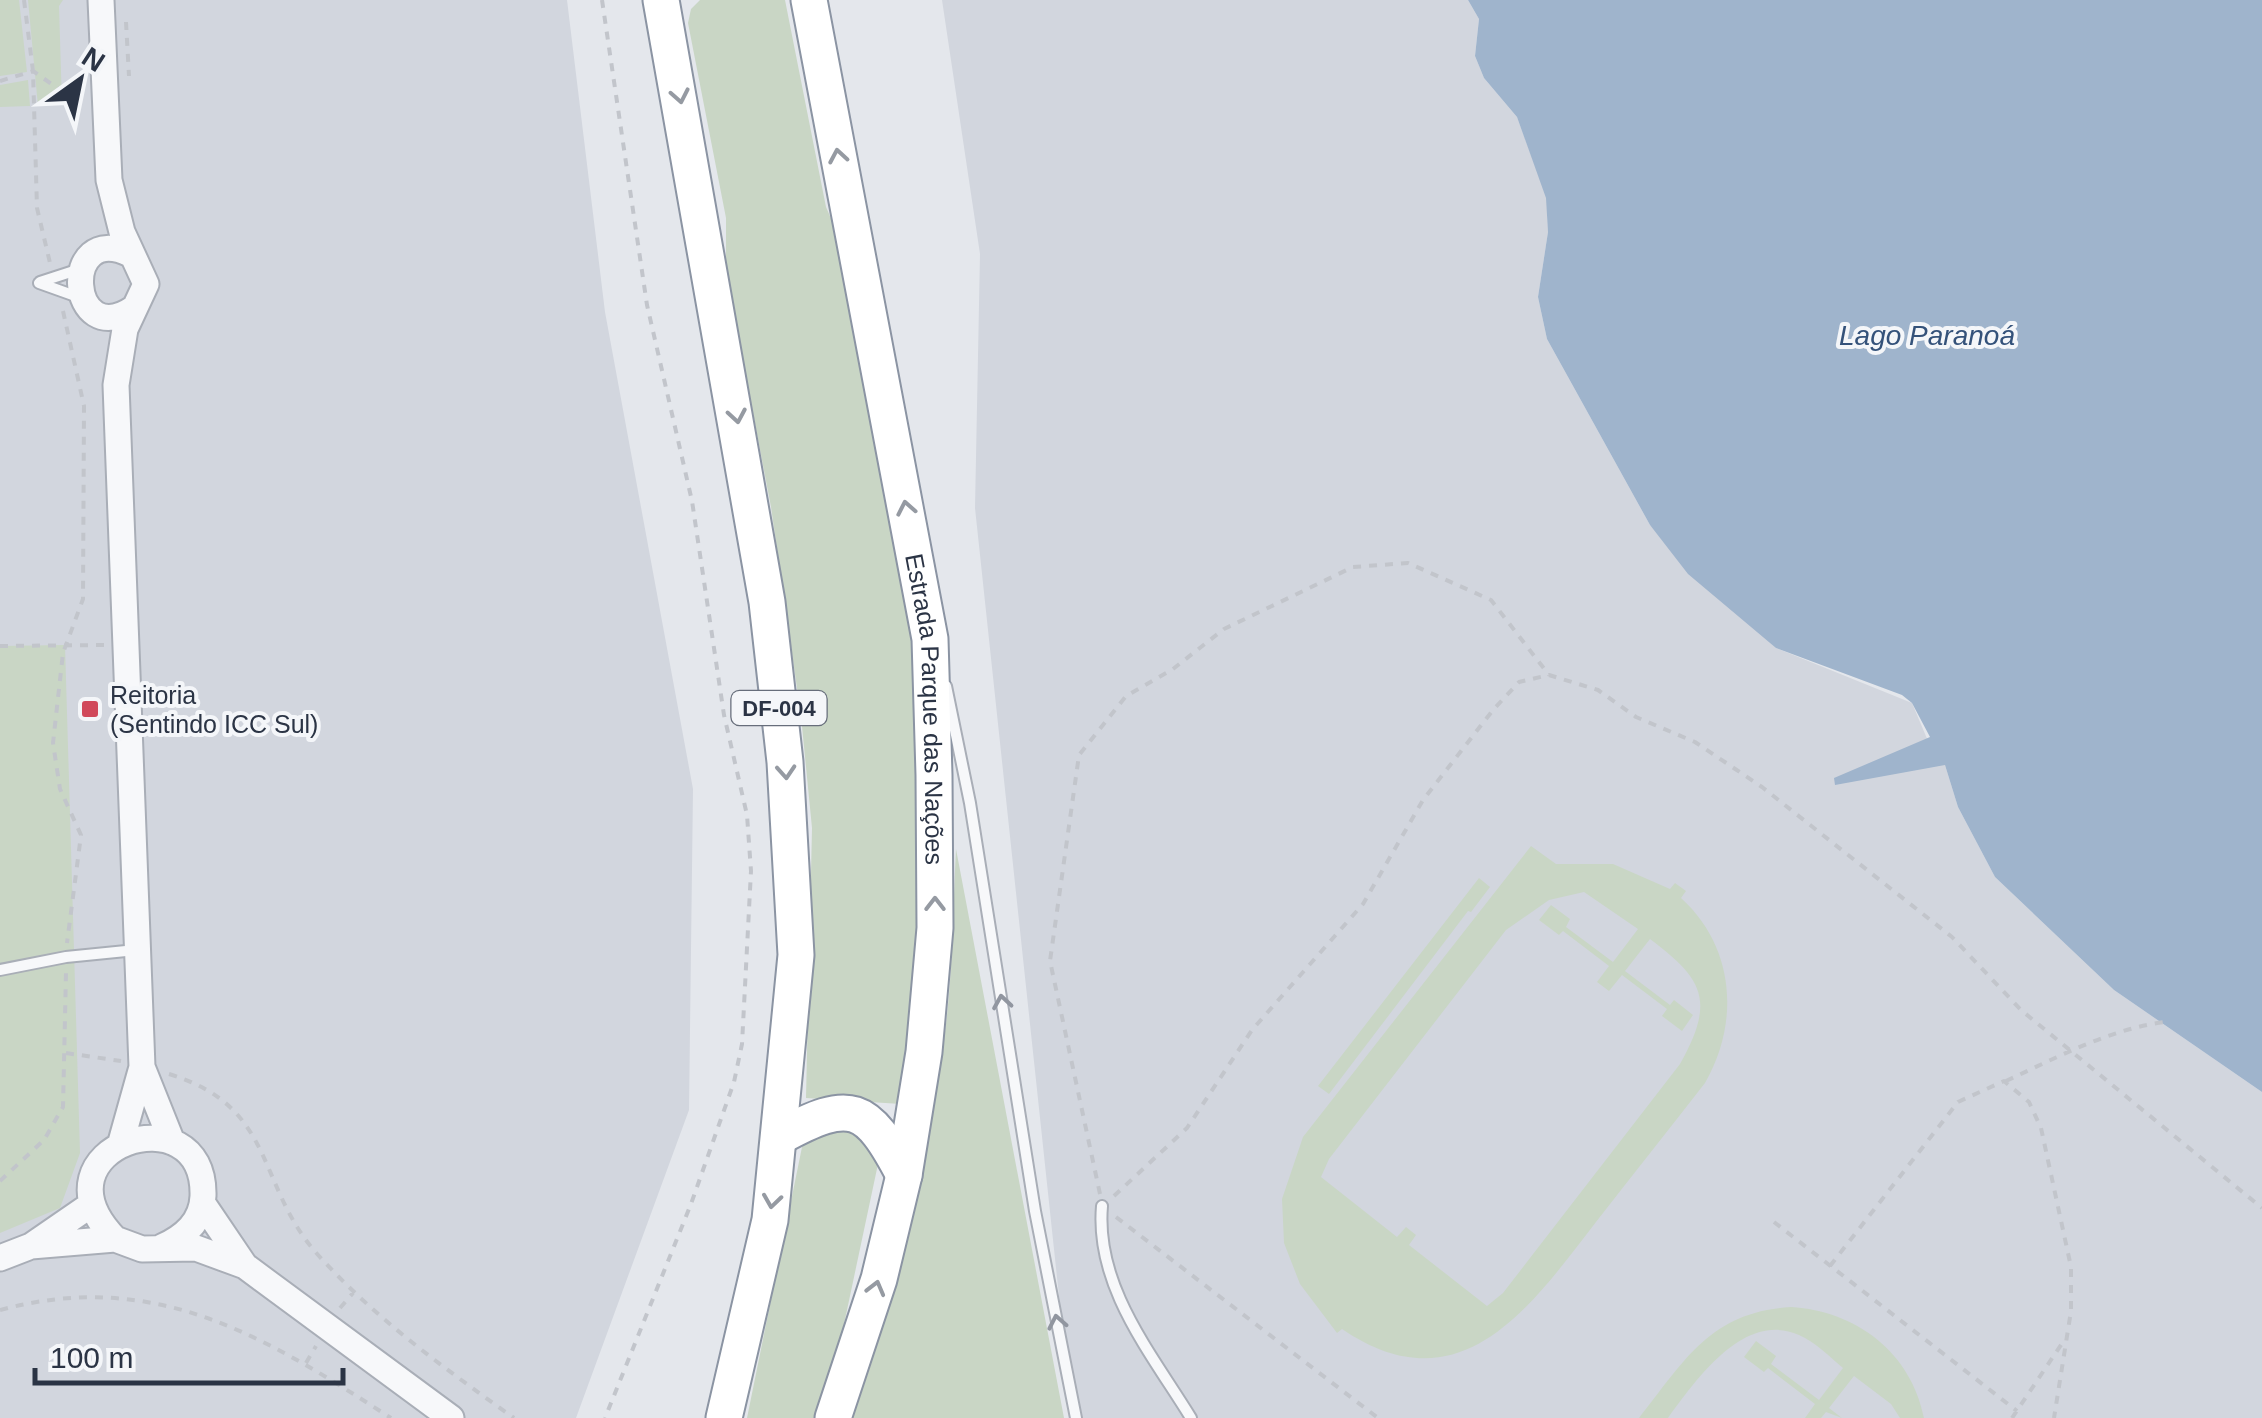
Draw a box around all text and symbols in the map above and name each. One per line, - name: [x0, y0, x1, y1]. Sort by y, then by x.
- north arrow: [30, 30, 130, 130]
- text: N: [76, 41, 110, 78]
- one-way arrow: [668, 87, 689, 104]
- one-way arrow: [828, 147, 849, 164]
- water label: Lago Paranoá: [1839, 320, 2015, 351]
- one-way arrow: [725, 407, 746, 424]
- one-way arrow: [897, 500, 918, 517]
- street label: Estrada Parque das Nações: [900, 551, 949, 865]
- place label: Reitoria (Sentindo ICC Sul): [110, 681, 318, 738]
- road number: DF-004: [732, 691, 826, 725]
- marker: Reitoria (Sentindo ICC Sul): [79, 698, 101, 720]
- one-way arrow: [775, 765, 796, 781]
- one-way arrow: [924, 896, 946, 912]
- one-way arrow: [993, 994, 1014, 1010]
- one-way arrow: [763, 1192, 784, 1209]
- one-way arrow: [865, 1280, 886, 1297]
- one-way arrow: [1047, 1314, 1068, 1331]
- scale bar: [35, 1323, 342, 1385]
- text: 100 m: [50, 1341, 133, 1374]

